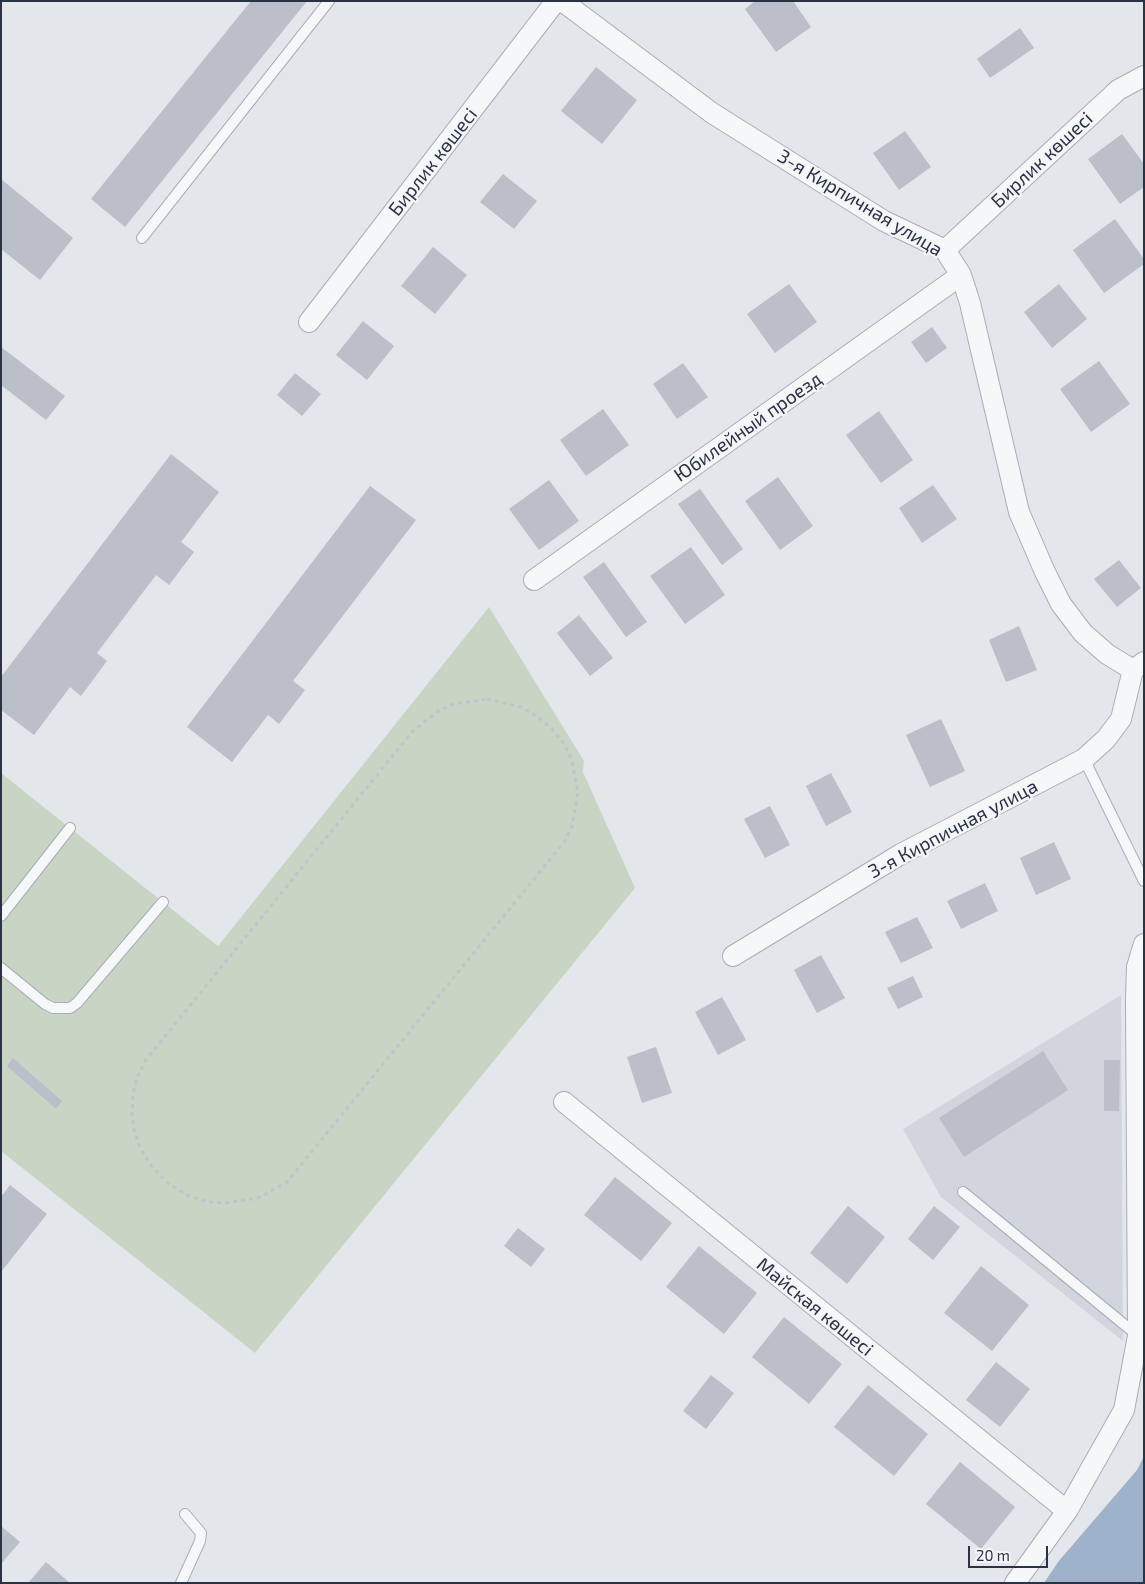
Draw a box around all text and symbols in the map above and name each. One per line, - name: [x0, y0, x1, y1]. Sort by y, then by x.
- street label: Бирлик көшесі: [384, 104, 482, 220]
- street label: Бирлик көшесі: [987, 107, 1097, 213]
- street label: 3-я Кирпичная улица: [773, 145, 947, 261]
- street label: Юбилейный проезд: [670, 367, 826, 487]
- street label: 3-я Кирпичная улица: [864, 775, 1042, 883]
- street label: Майская көшесі: [752, 1253, 878, 1361]
- scale bar: [970, 1536, 1050, 1568]
- text: 20 m: [976, 1546, 1010, 1564]

